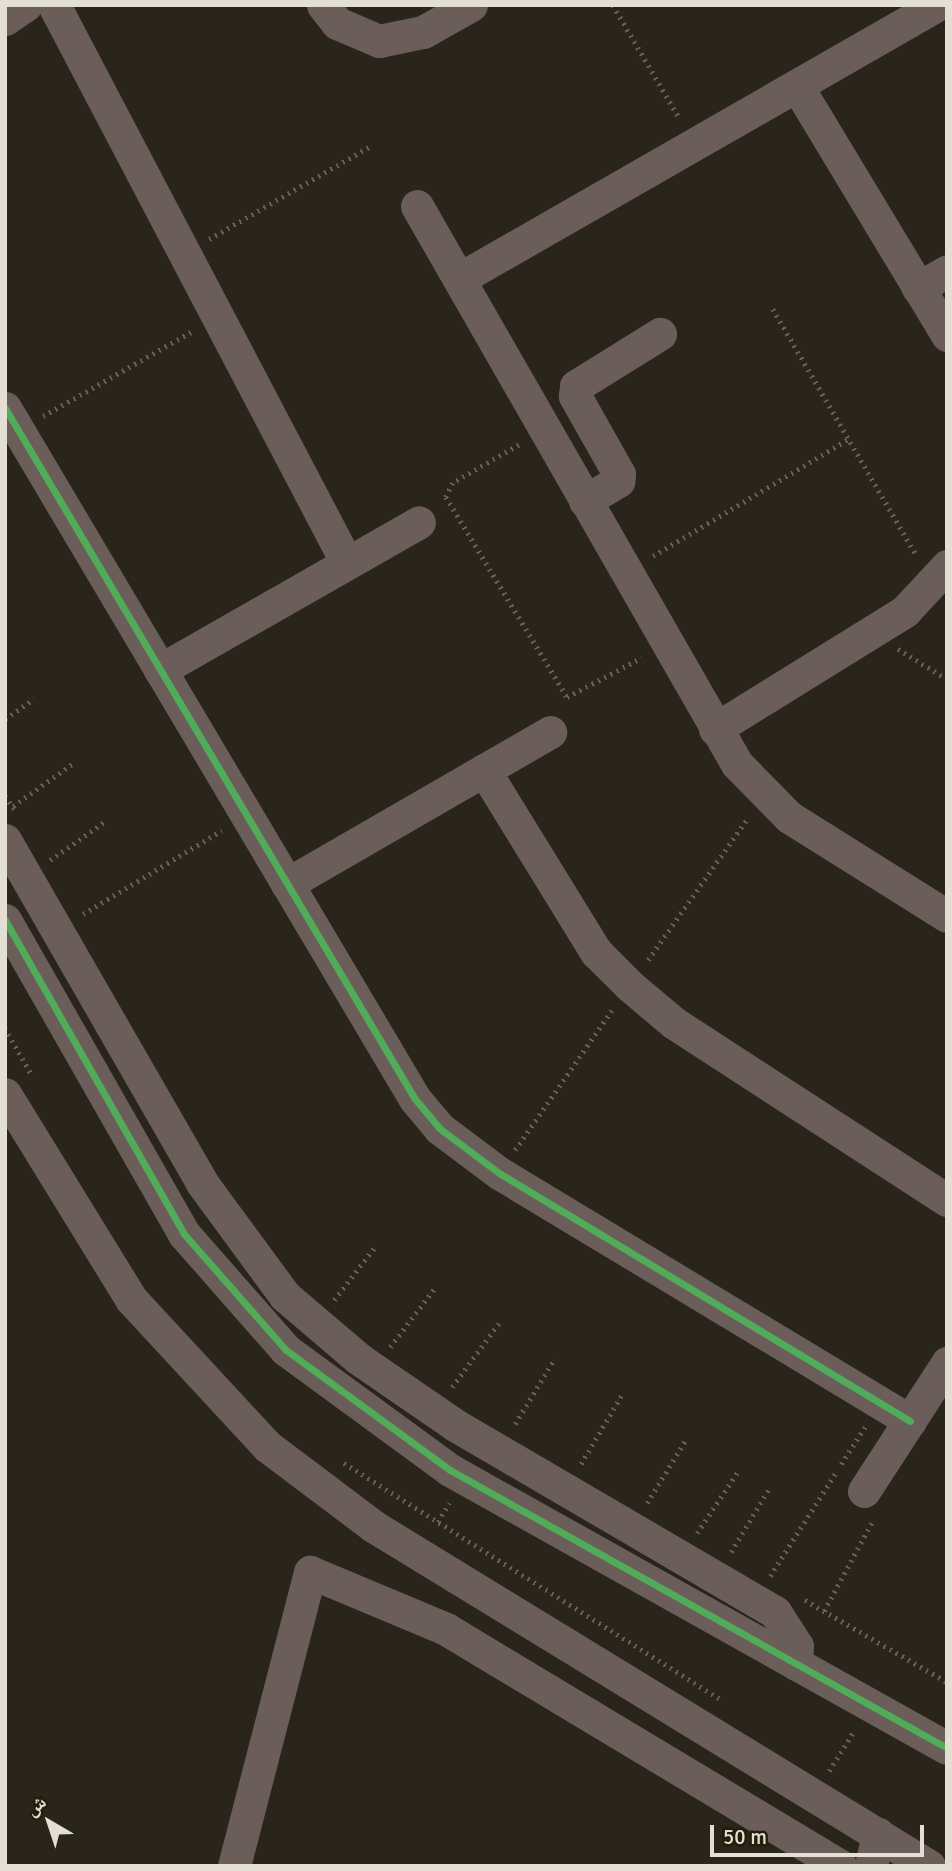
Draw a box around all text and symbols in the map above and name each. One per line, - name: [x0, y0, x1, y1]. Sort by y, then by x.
- north arrow: [14, 1787, 84, 1857]
- text: ش: [20, 1790, 51, 1821]
- scale bar: [714, 1812, 928, 1856]
- text: 50 m: [723, 1824, 767, 1850]

